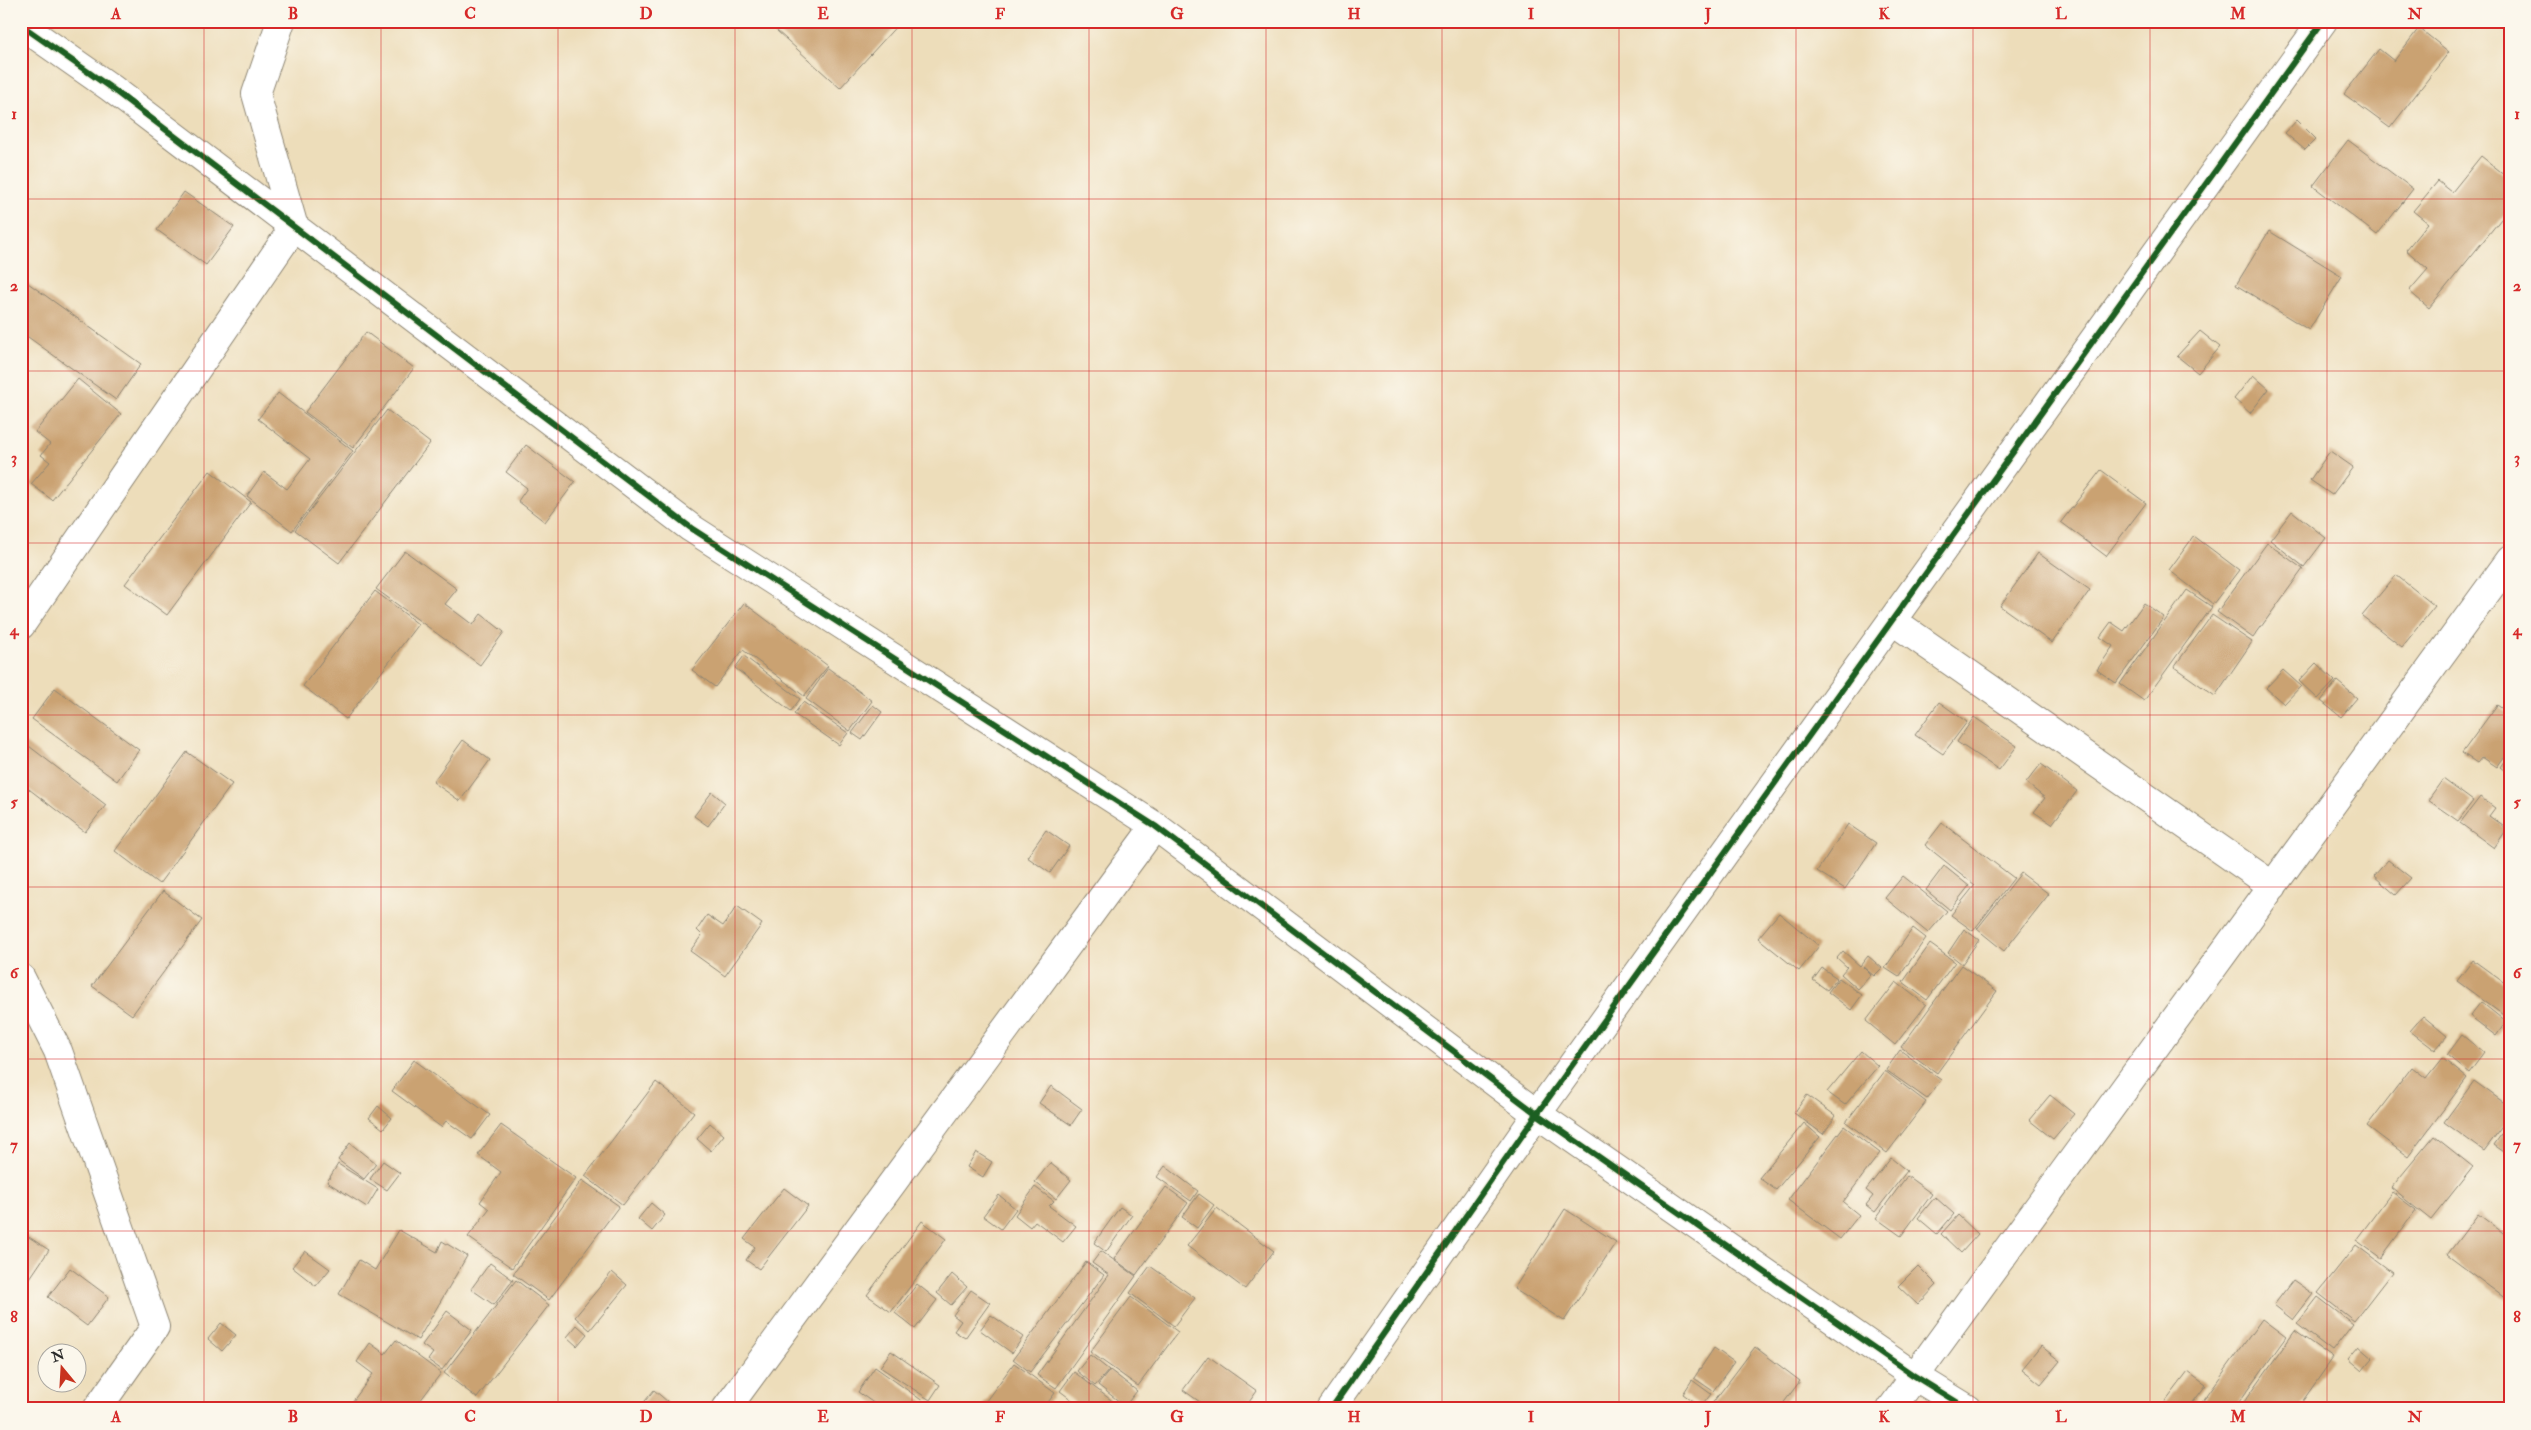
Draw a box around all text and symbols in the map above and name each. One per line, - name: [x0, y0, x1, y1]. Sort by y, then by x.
- text: A: [110, 4, 122, 24]
- text: B: [288, 4, 298, 24]
- text: C: [464, 4, 476, 24]
- text: D: [639, 4, 653, 24]
- text: E: [817, 4, 829, 24]
- text: F: [995, 4, 1005, 24]
- text: G: [1170, 4, 1184, 24]
- text: H: [1347, 4, 1361, 24]
- text: I: [1528, 4, 1535, 24]
- text: J: [1704, 4, 1712, 25]
- text: K: [1878, 4, 1890, 24]
- text: L: [2055, 4, 2067, 24]
- text: M: [2229, 4, 2246, 24]
- text: N: [2407, 4, 2423, 24]
- text: 1: [11, 104, 17, 124]
- text: 1: [2514, 104, 2520, 124]
- text: 2: [10, 276, 18, 296]
- text: 2: [2513, 276, 2521, 296]
- text: 3: [11, 448, 17, 468]
- text: 3: [2514, 448, 2520, 468]
- text: 4: [9, 620, 20, 640]
- text: 4: [2512, 620, 2523, 640]
- text: 5: [10, 792, 18, 812]
- text: 5: [2513, 792, 2521, 812]
- text: 6: [10, 963, 20, 983]
- text: 6: [2513, 963, 2523, 983]
- text: 7: [10, 1135, 18, 1155]
- text: 7: [2513, 1135, 2521, 1155]
- text: 8: [10, 1307, 18, 1327]
- text: 8: [2513, 1307, 2521, 1327]
- north arrow: [38, 1342, 88, 1392]
- text: N: [49, 1346, 67, 1366]
- text: A: [110, 1407, 122, 1427]
- text: B: [288, 1407, 298, 1427]
- text: C: [464, 1407, 476, 1427]
- text: D: [639, 1407, 653, 1427]
- text: E: [817, 1407, 829, 1427]
- text: F: [995, 1407, 1005, 1427]
- text: G: [1170, 1407, 1184, 1427]
- text: H: [1347, 1407, 1361, 1427]
- text: I: [1528, 1407, 1535, 1427]
- text: J: [1704, 1407, 1712, 1428]
- text: K: [1878, 1407, 1890, 1427]
- text: L: [2055, 1407, 2067, 1427]
- text: M: [2229, 1407, 2246, 1427]
- text: N: [2407, 1407, 2423, 1427]

